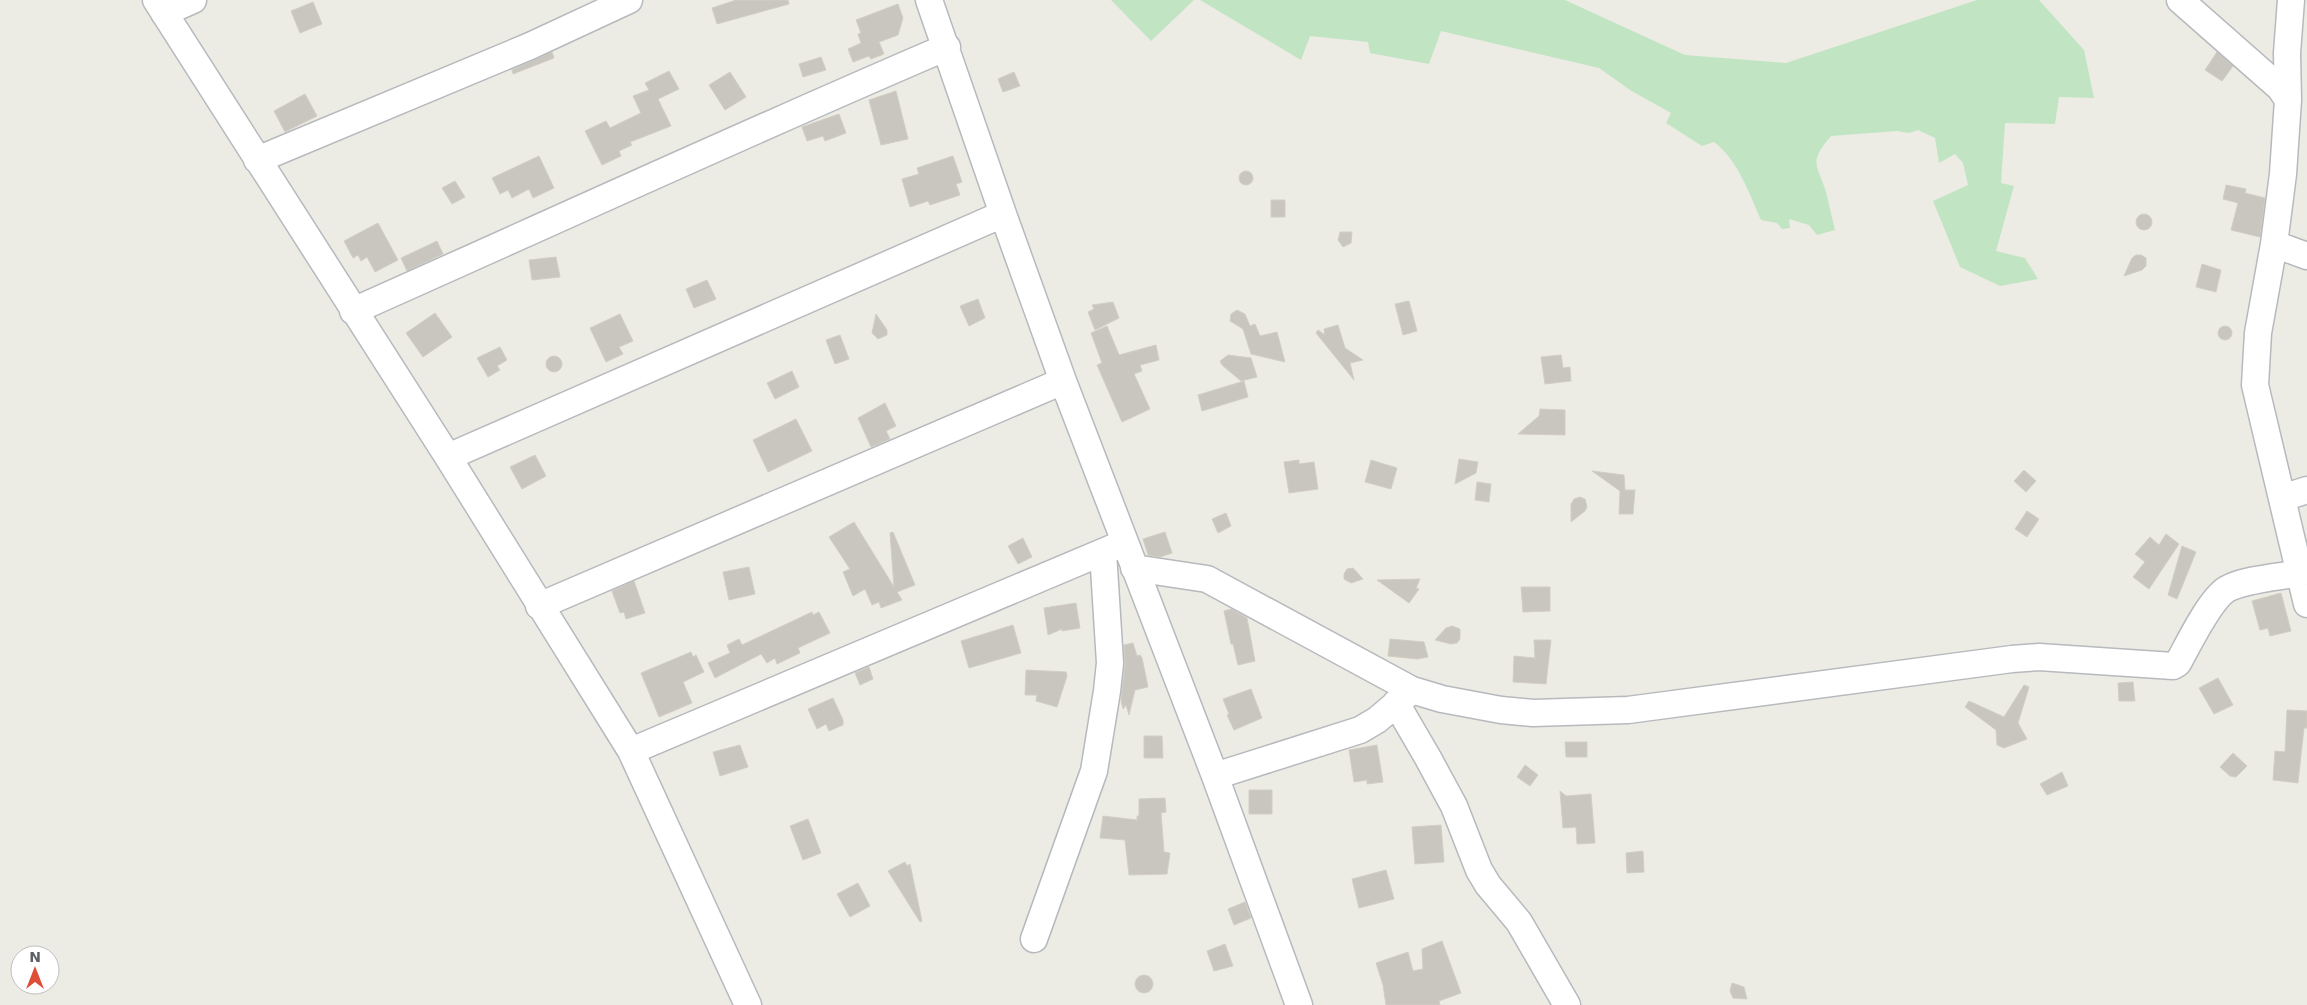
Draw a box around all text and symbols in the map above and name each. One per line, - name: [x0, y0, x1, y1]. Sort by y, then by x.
- north arrow: [10, 945, 60, 995]
- text: N: [29, 949, 41, 965]

